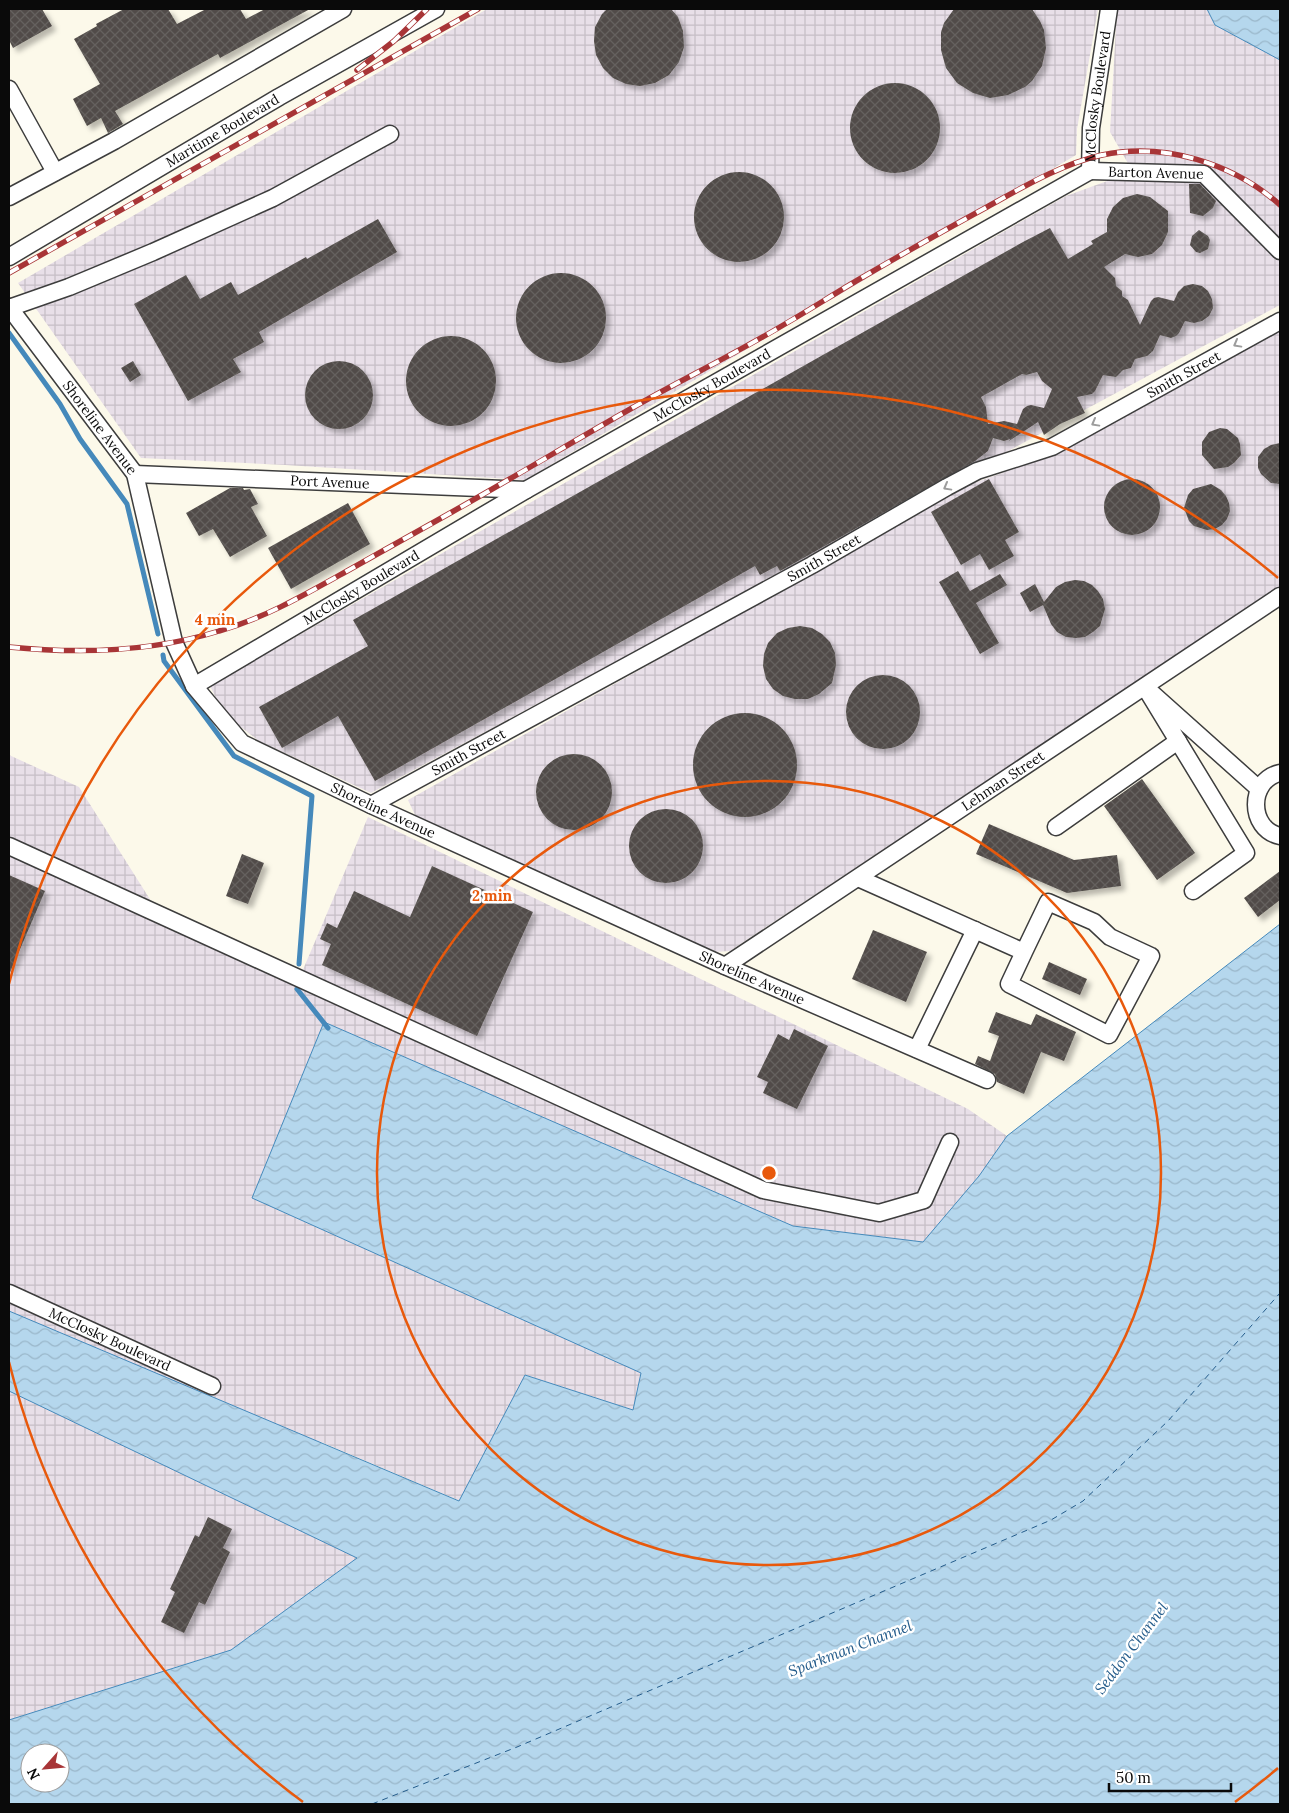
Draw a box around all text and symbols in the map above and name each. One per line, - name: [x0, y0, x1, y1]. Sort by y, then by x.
- street label: McClosky Boulevard: [1081, 30, 1115, 162]
- street label: Maritime Boulevard: [162, 90, 282, 171]
- street label: Barton Avenue: [1108, 162, 1204, 183]
- one-way arrow: [1234, 337, 1243, 347]
- street label: McClosky Boulevard: [650, 345, 774, 425]
- street label: Smith Street: [1143, 346, 1224, 402]
- street label: Shoreline Avenue: [59, 377, 141, 478]
- one-way arrow: [1092, 416, 1101, 426]
- street label: Port Avenue: [290, 471, 370, 493]
- one-way arrow: [943, 480, 952, 490]
- street label: Smith Street: [784, 529, 864, 586]
- street label: McClosky Boulevard: [300, 546, 423, 629]
- text: 4 min: [195, 610, 236, 629]
- street label: Smith Street: [428, 724, 509, 779]
- street label: Lehman Street: [958, 746, 1048, 815]
- street label: Shoreline Avenue: [328, 778, 439, 842]
- text: 2 min: [472, 886, 513, 905]
- street label: Shoreline Avenue: [697, 947, 808, 1009]
- centre of rings: [760, 1164, 778, 1182]
- street label: McClosky Boulevard: [46, 1304, 174, 1375]
- water label: Seddon Channel: [1090, 1598, 1172, 1698]
- water label: Sparkman Channel: [785, 1615, 915, 1680]
- north arrow: [20, 1743, 70, 1793]
- scale bar: [1109, 1760, 1232, 1792]
- text: N: [23, 1765, 44, 1783]
- text: 50 m: [1116, 1768, 1151, 1787]

